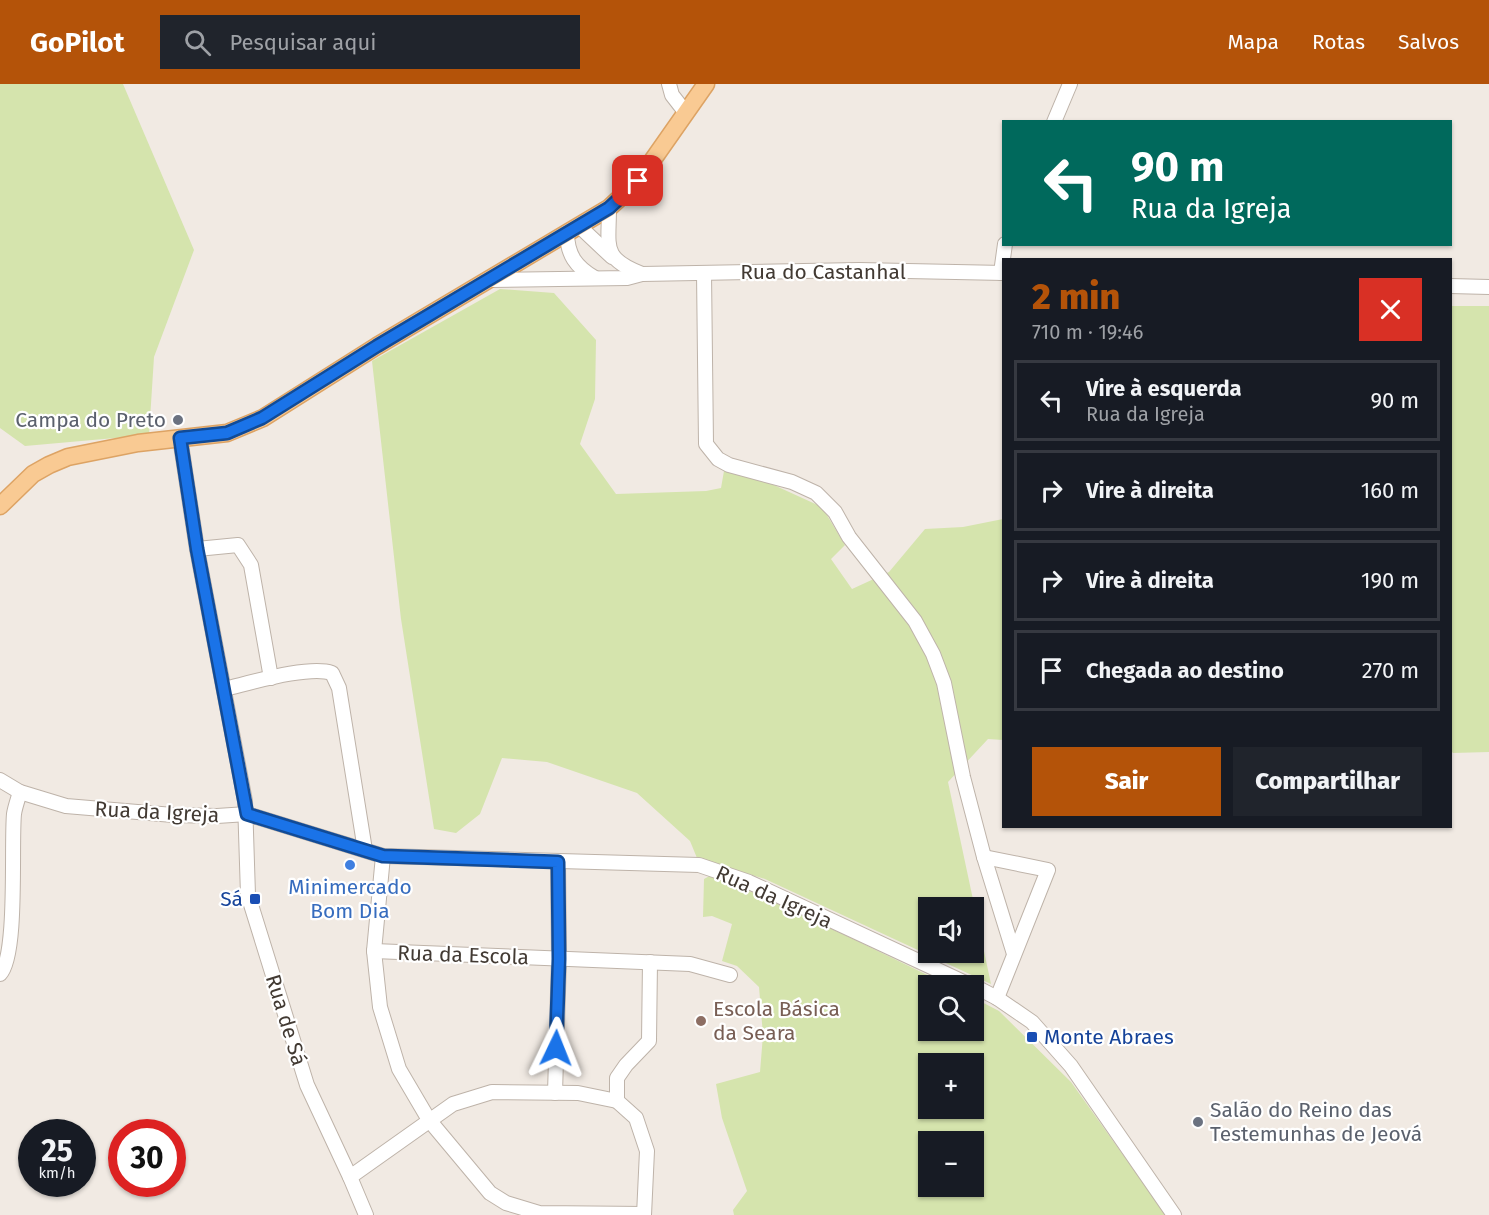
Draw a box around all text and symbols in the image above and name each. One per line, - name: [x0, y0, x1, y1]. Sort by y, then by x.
- search box: [160, 15, 580, 69]
- text: GoPilot: [30, 26, 124, 59]
- icon: search: [181, 26, 214, 59]
- text: Pesquisar aqui: [229, 29, 376, 56]
- text: Mapa: [1228, 29, 1279, 55]
- text: Rotas: [1312, 29, 1365, 55]
- text: Salvos: [1398, 29, 1459, 55]
- text: 90 m: [1131, 142, 1225, 192]
- icon: left: [1032, 144, 1110, 222]
- pin: [612, 155, 663, 206]
- icon: arrive: [621, 164, 654, 197]
- text: Rua da Igreja: [1131, 193, 1291, 225]
- street label: Rua do Castanhal: [740, 259, 906, 285]
- text: 2 min: [1032, 275, 1120, 319]
- button: close: [1359, 278, 1422, 341]
- text: 710 m · 19:46: [1032, 320, 1143, 344]
- text: Vire à esquerda: [1086, 375, 1242, 402]
- icon: left: [1035, 384, 1068, 417]
- text: 90 m: [1370, 387, 1419, 414]
- text: Rua da Igreja: [1086, 402, 1205, 426]
- place label: Campa do Preto: [15, 407, 166, 433]
- marker: Campa do Preto: [171, 413, 185, 427]
- icon: right: [1035, 474, 1068, 507]
- text: Vire à direita: [1086, 477, 1214, 504]
- text: 160 m: [1361, 477, 1419, 504]
- icon: right: [1035, 564, 1068, 597]
- text: Vire à direita: [1086, 567, 1214, 594]
- text: 190 m: [1361, 567, 1419, 594]
- icon: arrive: [1035, 654, 1068, 687]
- text: Chegada ao destino: [1086, 657, 1284, 684]
- text: 270 m: [1362, 657, 1419, 684]
- button: Sair: [1032, 747, 1221, 816]
- button: Compartilhar: [1233, 747, 1422, 816]
- street label: Rua da Igreja: [94, 796, 220, 828]
- marker: Minimercado Bom Dia: [343, 858, 357, 872]
- street label: Rua da Igreja: [712, 860, 836, 934]
- place label: Minimercado Bom Dia: [288, 874, 412, 924]
- place label: Sá: [220, 886, 243, 912]
- marker: Sá: [248, 892, 262, 906]
- map controls: [918, 897, 984, 1197]
- button: sound: [918, 897, 984, 963]
- street label: Rua da Escola: [397, 940, 529, 970]
- street label: Rua de Sá: [260, 971, 312, 1069]
- button: search: [918, 975, 984, 1041]
- place label: Escola Básica da Seara: [713, 996, 840, 1046]
- marker: Escola Básica da Seara: [694, 1014, 708, 1028]
- position arrow: [524, 1016, 588, 1080]
- place label: Monte Abraes: [1044, 1024, 1174, 1050]
- marker: Monte Abraes: [1025, 1030, 1039, 1044]
- button: +: [918, 1053, 984, 1119]
- place label: Salão do Reino das Testemunhas de Jeová: [1210, 1097, 1422, 1147]
- marker: Salão do Reino das Testemunhas de Jeová: [1191, 1115, 1205, 1129]
- speed limit sign: 30: [108, 1119, 186, 1197]
- button: −: [918, 1131, 984, 1197]
- text: 25: [41, 1133, 73, 1169]
- text: km/h: [38, 1164, 76, 1182]

